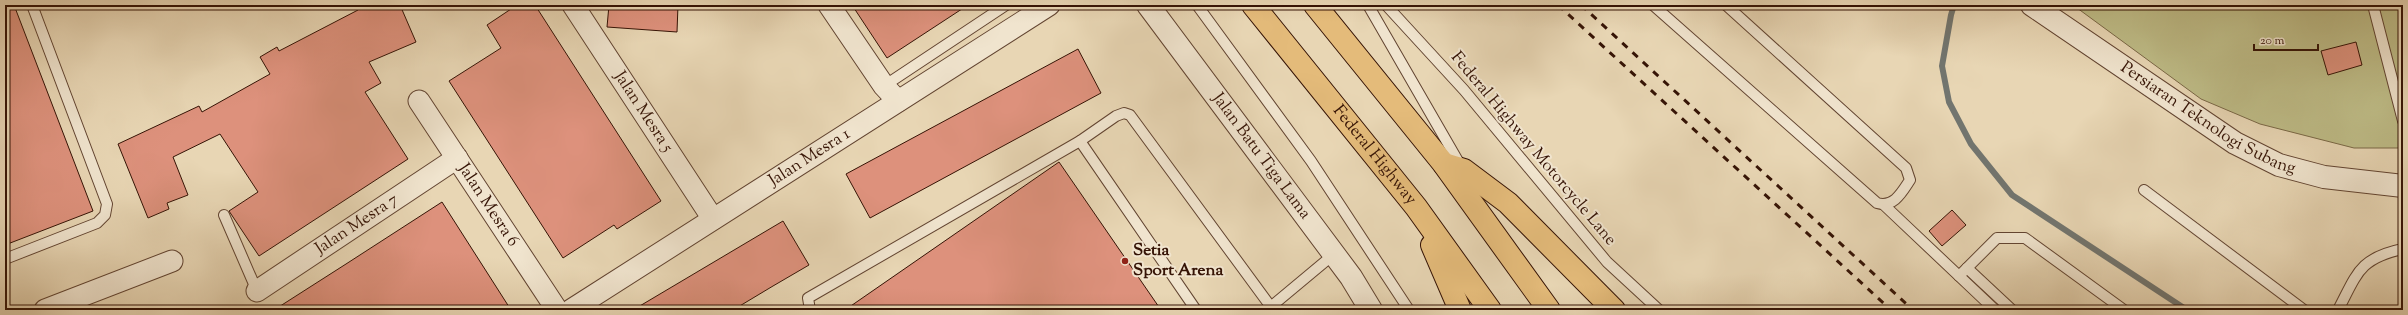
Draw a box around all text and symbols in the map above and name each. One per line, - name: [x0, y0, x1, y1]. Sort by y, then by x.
- scale bar: [2254, 26, 2318, 52]
- text: 20 m: [2260, 32, 2285, 50]
- street label: Federal Highway Motorcycle Lane: [1445, 47, 1622, 251]
- street label: Persiaran Teknologi Subang: [2115, 56, 2298, 181]
- street label: Jalan Mesra 5: [607, 66, 679, 158]
- street label: Jalan Batu Tiga Lama: [1205, 87, 1316, 225]
- street label: Federal Highway: [1326, 100, 1422, 211]
- street label: Jalan Mesra 1: [763, 123, 855, 193]
- street label: Jalan Mesra 6: [451, 158, 524, 252]
- street label: Jalan Mesra 7: [310, 188, 404, 262]
- place label: Setia Sport Arena: [1133, 239, 1223, 283]
- marker: Setia Sport Arena: [1120, 256, 1130, 266]

